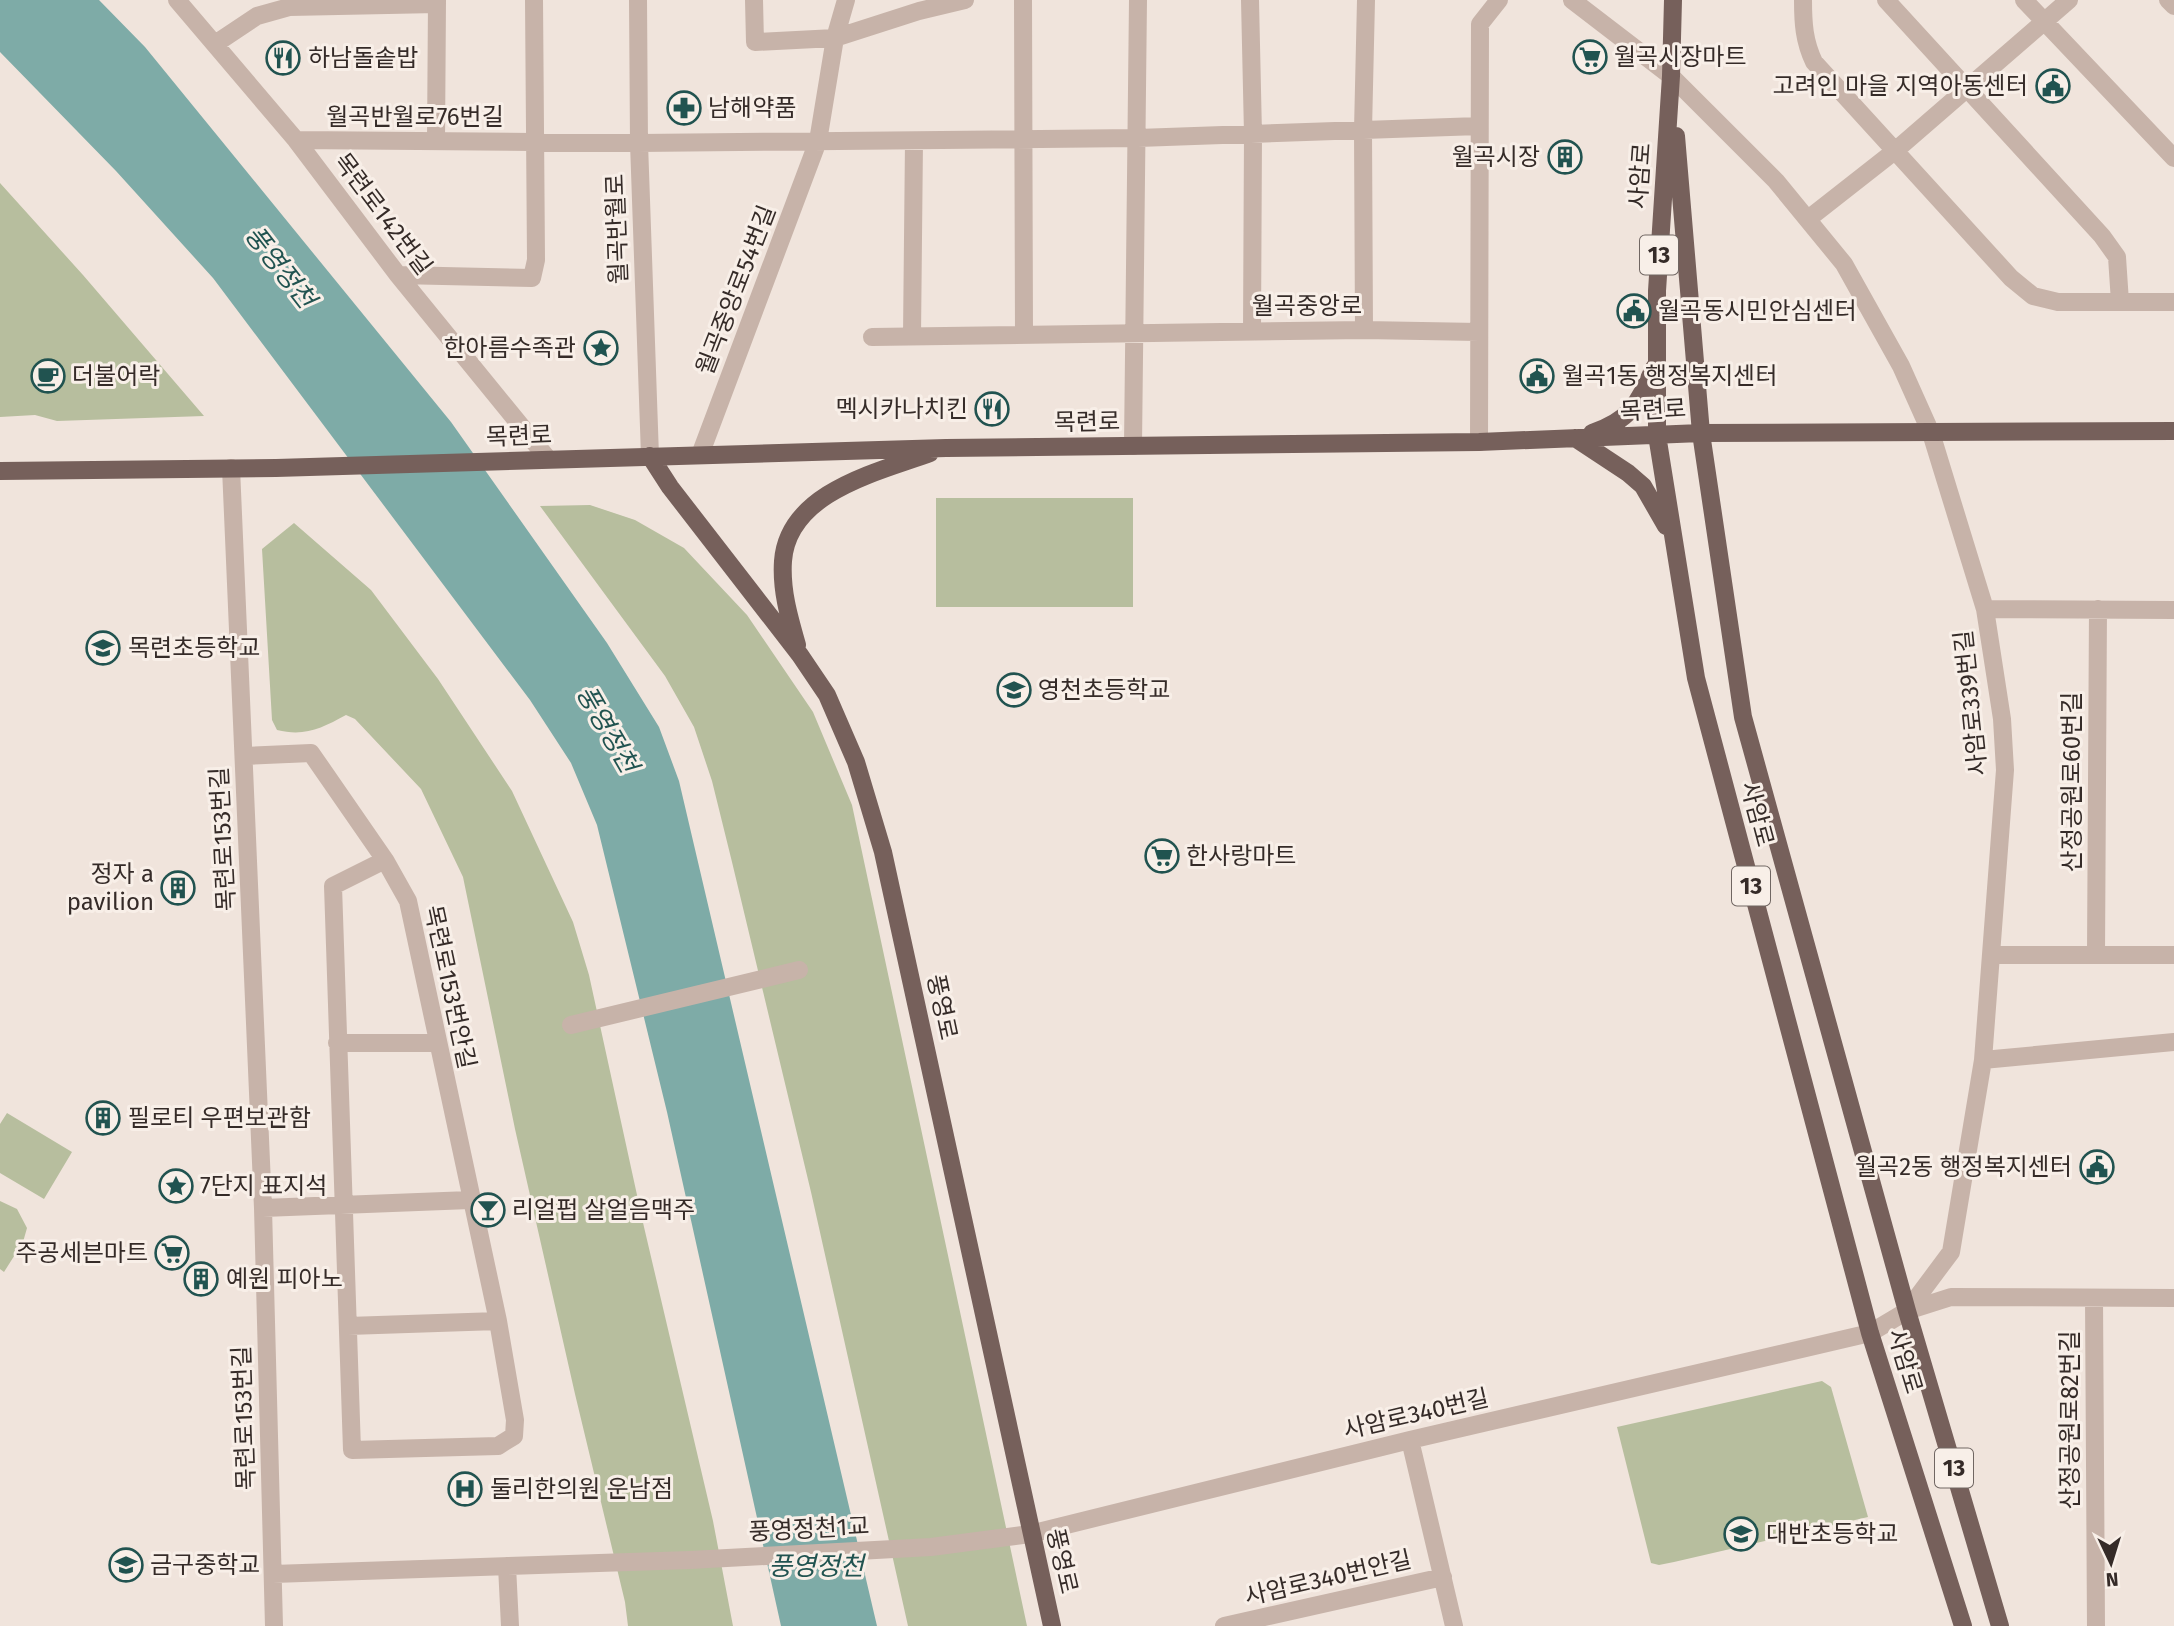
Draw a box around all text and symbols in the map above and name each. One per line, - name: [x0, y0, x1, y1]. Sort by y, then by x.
- supermarket icon: 월곡시장마트: [1571, 38, 1609, 76]
- restaurant icon: 하남돌솥밥: [264, 39, 302, 77]
- place label: 월곡시장마트: [1614, 43, 1746, 71]
- place label: 하남돌솥밥: [308, 44, 418, 72]
- public building icon: 고려인 마을 지역아동센터: [2034, 67, 2072, 105]
- place label: 고려인 마을 지역아동센터: [1772, 72, 2028, 100]
- pharmacy icon: 남해약품: [665, 89, 703, 127]
- place label: 남해약품: [708, 94, 796, 122]
- street label: 월곡반월로76번길: [326, 103, 504, 131]
- building icon: 월곡시장: [1546, 138, 1584, 176]
- street label: 사암로: [1624, 142, 1656, 210]
- place label: 월곡시장: [1452, 143, 1540, 171]
- street label: 목련로142번길: [328, 148, 438, 280]
- street label: 월곡반월로: [601, 173, 633, 285]
- street label: 월곡중앙로54번길: [691, 201, 781, 379]
- water label: 풍영정천: [238, 220, 324, 317]
- road number: 13: [1640, 236, 1678, 274]
- street label: 월곡중앙로: [1252, 292, 1362, 320]
- public building icon: 월곡동시민안심센터: [1615, 292, 1653, 330]
- place label: 월곡동시민안심센터: [1658, 297, 1857, 325]
- place icon: 한아름수족관: [582, 329, 620, 367]
- place label: 한아름수족관: [444, 334, 576, 362]
- cafe icon: 더불어락: [29, 357, 67, 395]
- public building icon: 월곡1동 행정복지센터: [1518, 357, 1556, 395]
- place label: 더불어락: [72, 362, 160, 390]
- place label: 월곡1동 행정복지센터: [1562, 362, 1777, 390]
- restaurant icon: 멕시카나치킨: [973, 390, 1011, 428]
- street label: 목련로: [1619, 394, 1687, 426]
- place label: 멕시카나치킨: [836, 395, 968, 423]
- street label: 목련로: [1054, 407, 1120, 437]
- street label: 목련로: [485, 421, 553, 451]
- school or university icon: 목련초등학교: [84, 629, 122, 667]
- street label: 사암로339번길: [1949, 629, 1993, 777]
- place label: 목련초등학교: [128, 634, 260, 662]
- school or university icon: 영천초등학교: [995, 671, 1033, 709]
- place label: 영천초등학교: [1038, 676, 1170, 704]
- water label: 풍영정천: [570, 680, 646, 781]
- street label: 산정공원로60번길: [2058, 692, 2086, 872]
- street label: 목련로153번길: [205, 766, 241, 912]
- street label: 사암로: [1735, 778, 1779, 850]
- supermarket icon: 한사랑마트: [1143, 837, 1181, 875]
- place label: 한사랑마트: [1186, 842, 1296, 870]
- place label: 정자 a pavilion: [67, 860, 154, 916]
- road number: 13: [1732, 866, 1770, 906]
- building icon: 정자 a pavilion: [159, 869, 197, 907]
- street label: 목련로153번안길: [419, 903, 481, 1071]
- street label: 풍영로: [921, 972, 963, 1042]
- building icon: 필로티 우편보관함: [84, 1099, 122, 1137]
- place label: 필로티 우편보관함: [128, 1104, 311, 1132]
- public building icon: 월곡2동 행정복지센터: [2078, 1148, 2116, 1186]
- place label: 월곡2동 행정복지센터: [1855, 1153, 2072, 1181]
- place icon: 7단지 표지석: [157, 1167, 195, 1205]
- place label: 7단지 표지석: [200, 1172, 327, 1200]
- bar icon: 리얼펍 살얼음맥주: [469, 1191, 507, 1229]
- place label: 리얼펍 살얼음맥주: [512, 1196, 695, 1224]
- supermarket icon: 주공세븐마트: [153, 1234, 191, 1272]
- place label: 주공세븐마트: [16, 1239, 148, 1267]
- building icon: 예원 피아노: [182, 1260, 220, 1298]
- place label: 예원 피아노: [226, 1265, 343, 1293]
- street label: 사암로: [1882, 1325, 1928, 1397]
- street label: 산정공원로82번길: [2056, 1330, 2084, 1510]
- street label: 목련로153번길: [227, 1345, 261, 1491]
- street label: 사암로340번길: [1341, 1384, 1491, 1444]
- road number: 13: [1935, 1448, 1973, 1488]
- hospital icon: 둘리한의원 운남점: [446, 1470, 484, 1508]
- place label: 둘리한의원 운남점: [490, 1475, 673, 1503]
- street label: 풍영정천1교: [748, 1512, 870, 1546]
- school or university icon: 대반초등학교: [1722, 1515, 1760, 1553]
- place label: 대반초등학교: [1766, 1520, 1898, 1548]
- street label: 풍영로: [1041, 1526, 1083, 1596]
- north arrow: [2076, 1528, 2146, 1598]
- street label: 사암로340번안길: [1242, 1545, 1414, 1611]
- school or university icon: 금구중학교: [107, 1546, 145, 1584]
- place label: 금구중학교: [150, 1551, 260, 1579]
- water label: 풍영정천: [768, 1551, 867, 1582]
- text: N: [2105, 1568, 2119, 1591]

